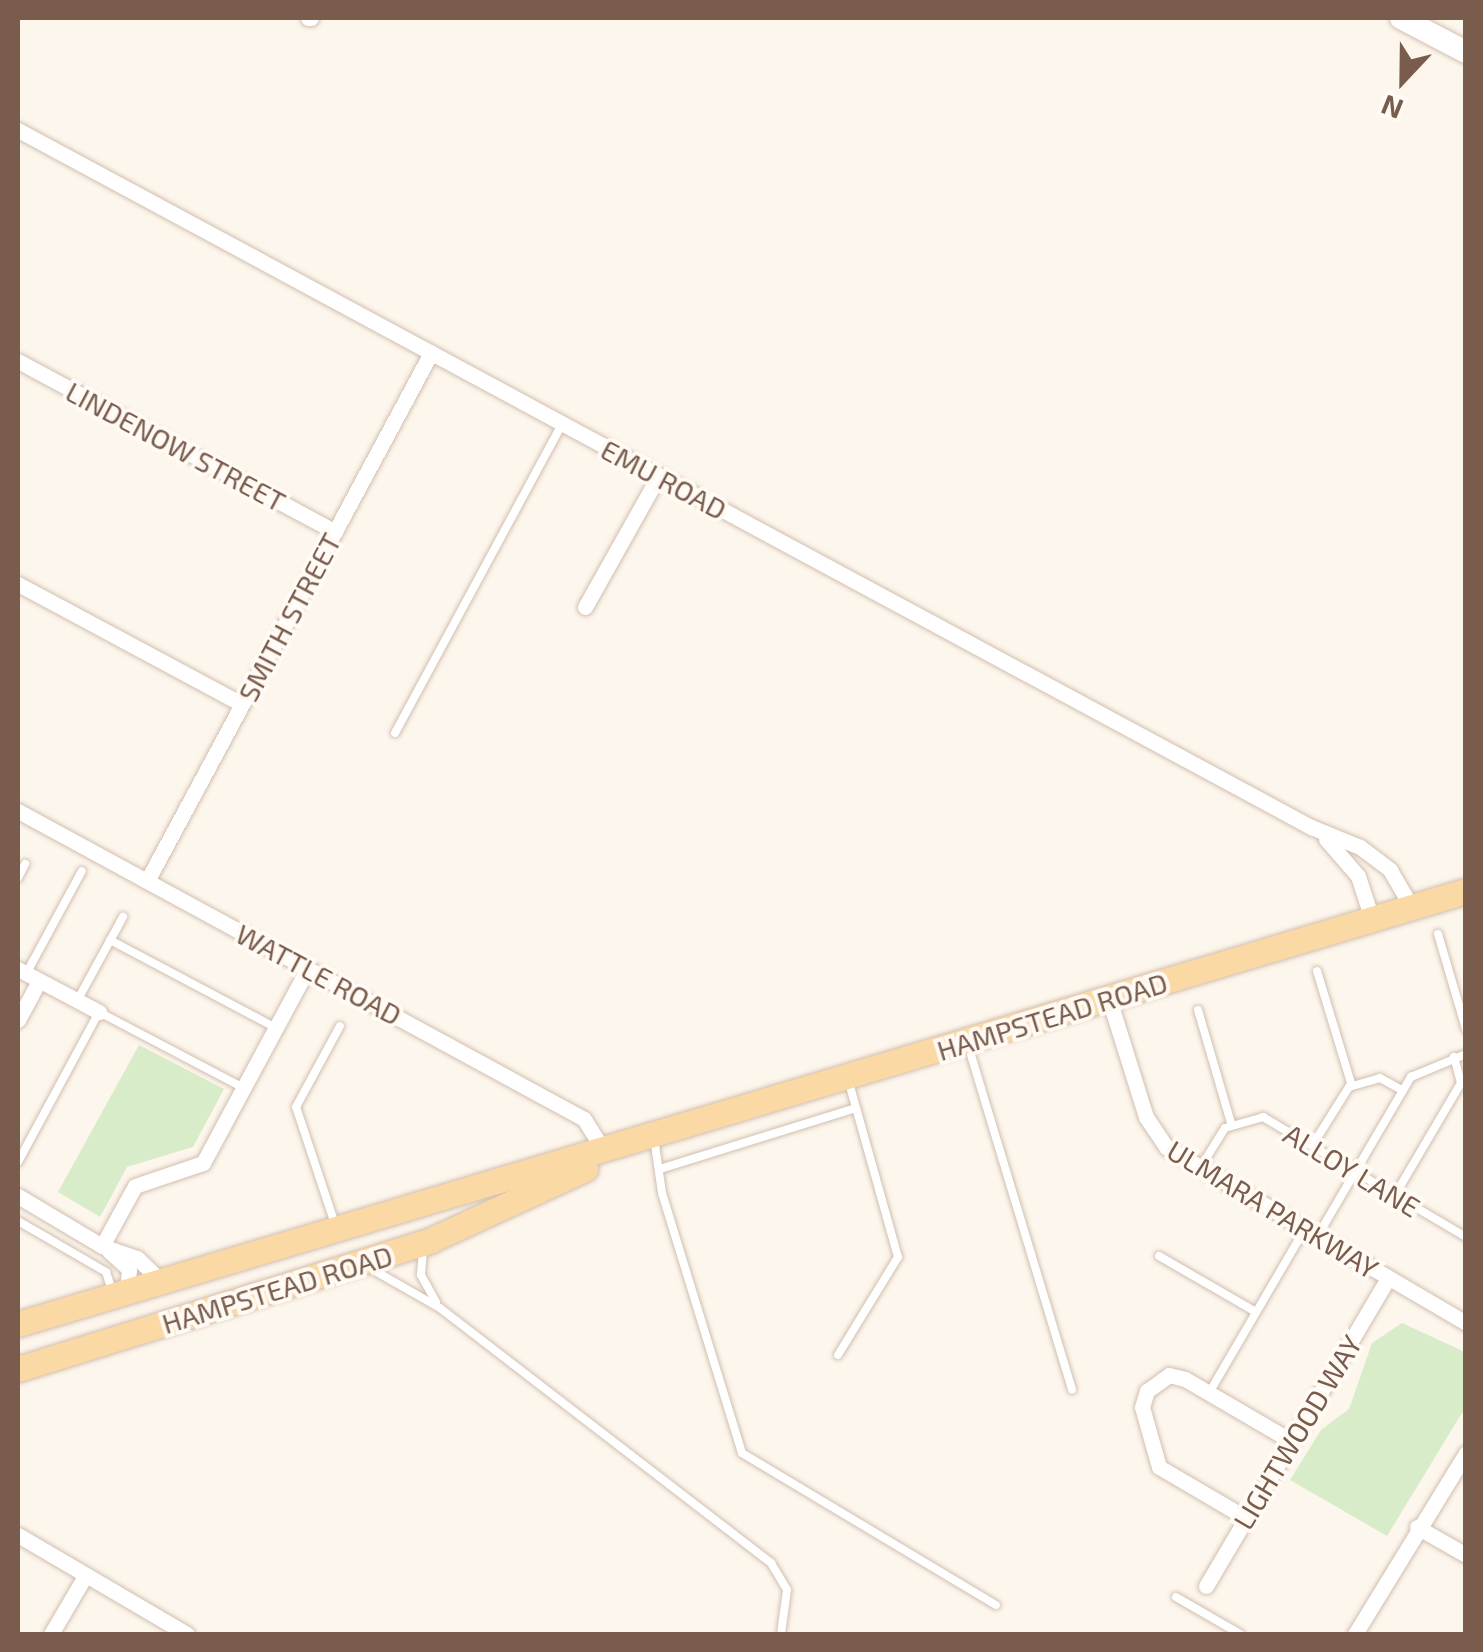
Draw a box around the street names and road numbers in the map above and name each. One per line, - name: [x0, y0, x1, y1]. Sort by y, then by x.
- street label: LINDENOW STREET: [60, 374, 292, 518]
- street label: EMU ROAD: [596, 432, 732, 526]
- street label: SMITH STREET: [231, 527, 347, 707]
- street label: WATTLE ROAD: [231, 916, 407, 1032]
- street label: HAMPSTEAD ROAD: [933, 965, 1171, 1067]
- street label: ALLOY LANE: [1278, 1116, 1426, 1224]
- street label: ULMARA PARKWAY: [1161, 1133, 1385, 1285]
- street label: HAMPSTEAD ROAD: [158, 1238, 396, 1340]
- street label: LIGHTWOOD WAY: [1226, 1329, 1368, 1535]

